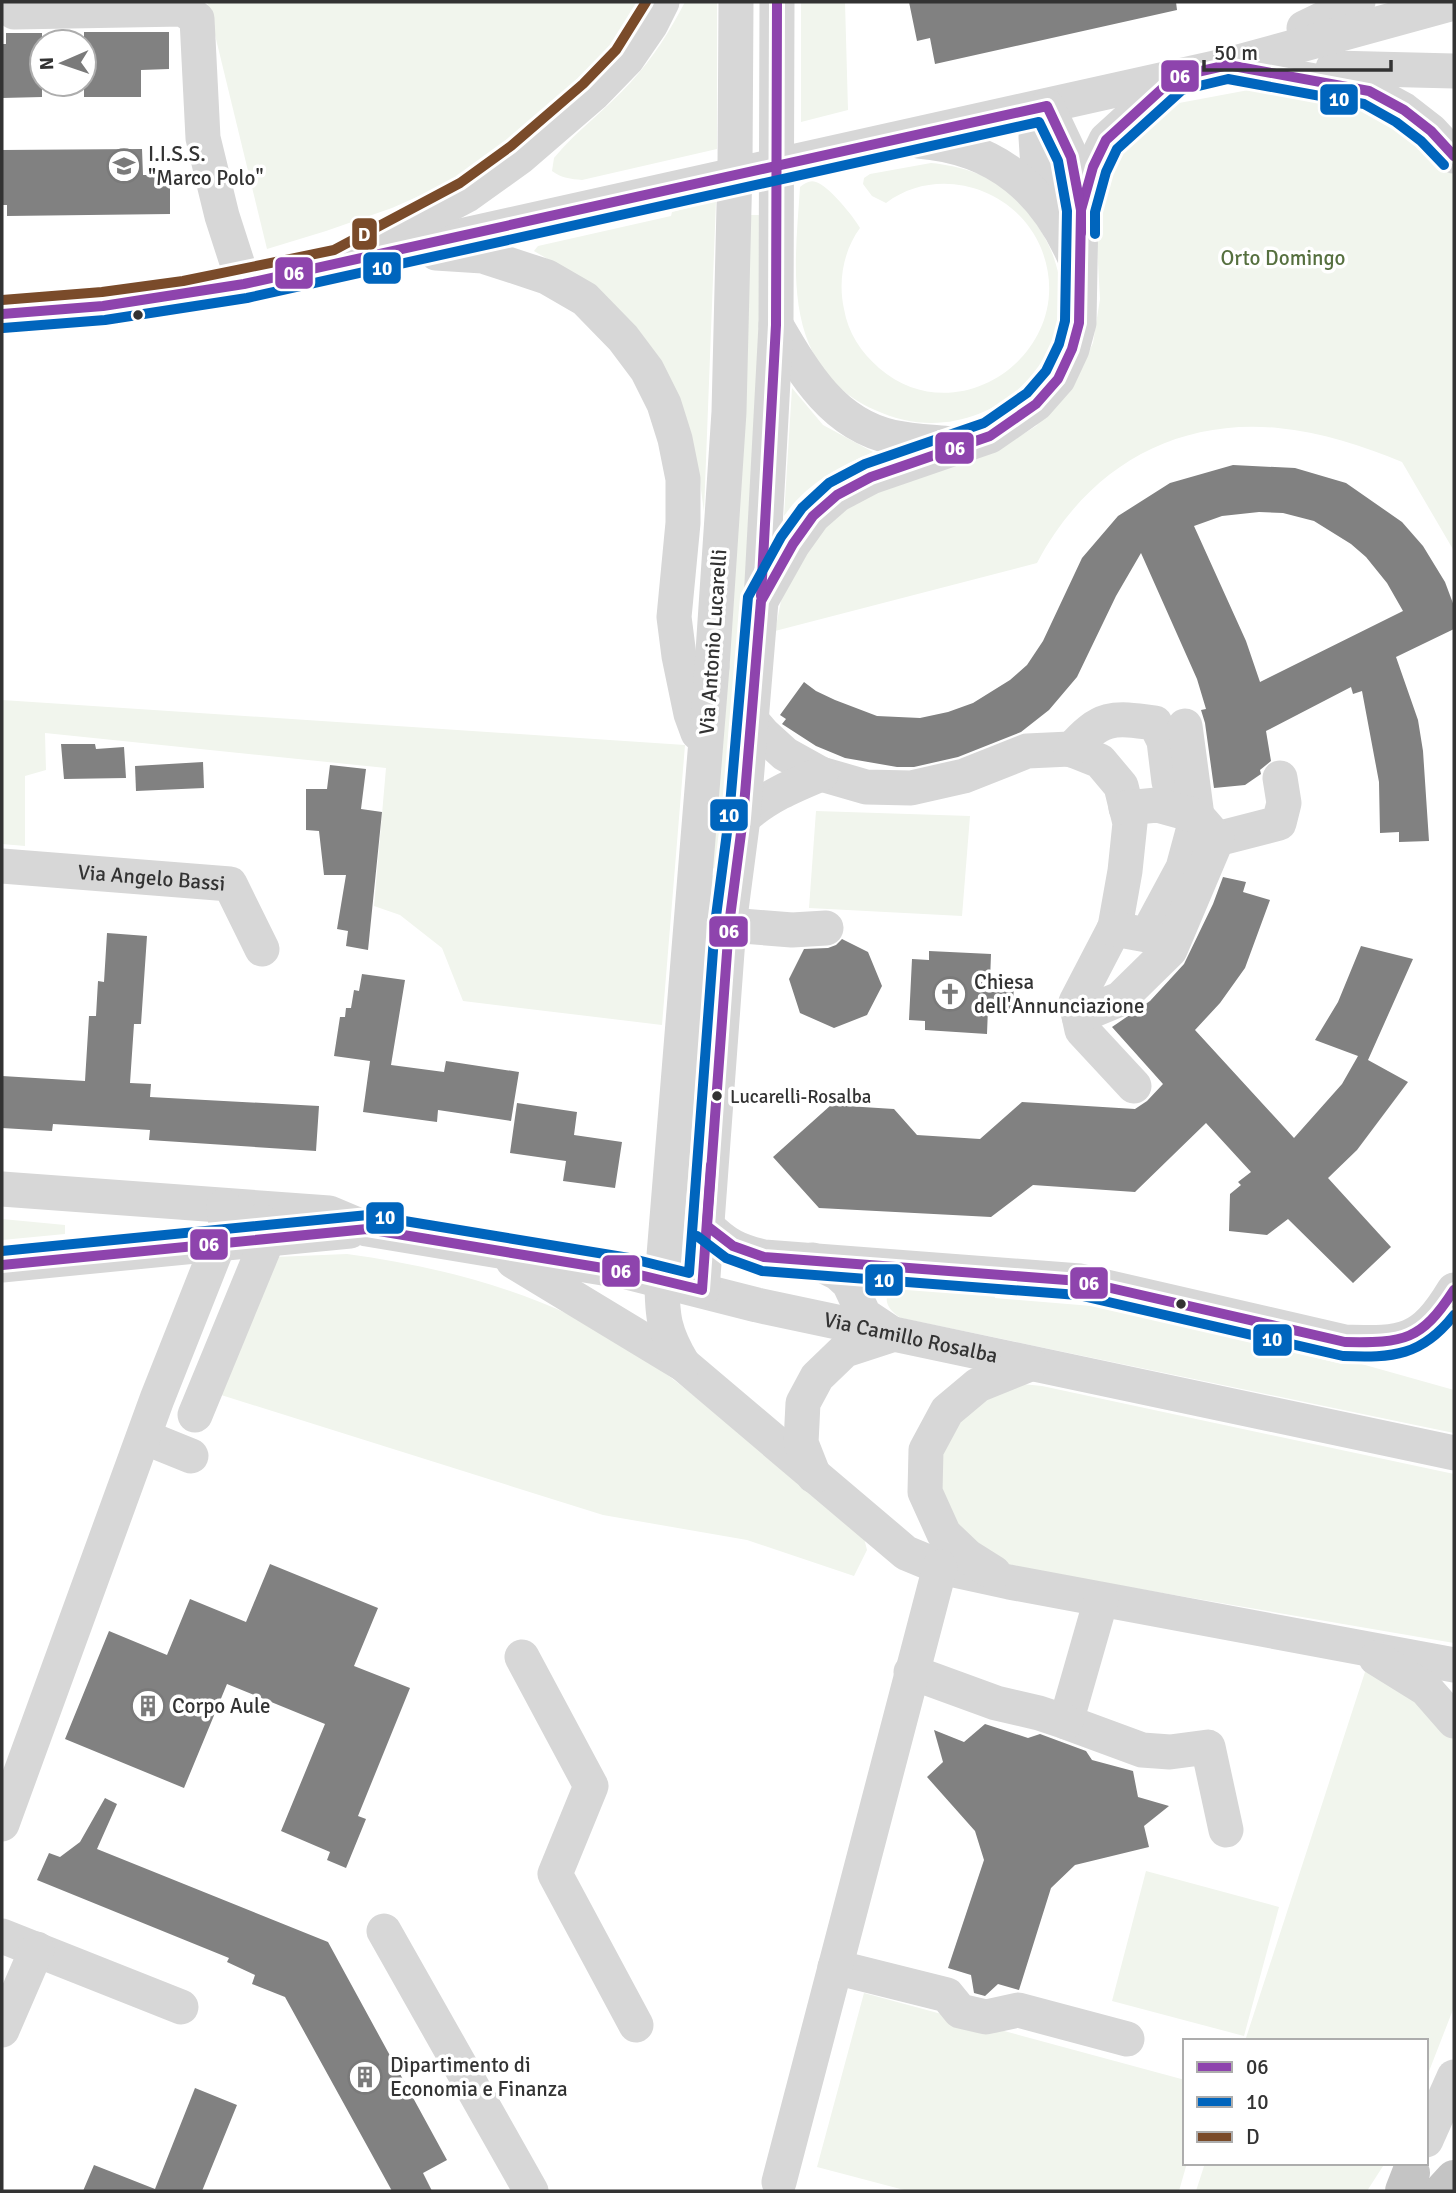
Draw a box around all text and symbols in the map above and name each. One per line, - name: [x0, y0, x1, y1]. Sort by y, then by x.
- north arrow: [28, 28, 98, 98]
- scale bar: [1204, 28, 1391, 72]
- text: 50 m: [1214, 40, 1258, 66]
- text: N: [35, 57, 59, 71]
- line badge: 06: [1160, 59, 1200, 93]
- text: 06: [1170, 65, 1190, 89]
- line badge: 10: [1319, 83, 1359, 116]
- text: 10: [1329, 88, 1349, 112]
- place label: I.I.S.S. "Marco Polo": [148, 141, 264, 191]
- school or university icon: I.I.S.S. "Marco Polo": [105, 147, 143, 185]
- line badge: D: [351, 217, 378, 251]
- text: D: [358, 223, 370, 247]
- park label: Orto Domingo: [1220, 245, 1346, 271]
- line badge: 10: [362, 251, 402, 285]
- line badge: 06: [274, 256, 314, 290]
- text: 10: [372, 257, 392, 281]
- text: 06: [284, 262, 304, 286]
- unlabelled marker: [131, 308, 145, 322]
- line badge: 06: [934, 431, 975, 465]
- text: 06: [945, 437, 965, 461]
- street label: Via Antonio Lucarelli: [694, 548, 732, 736]
- line badge: 10: [709, 798, 749, 832]
- text: 10: [719, 804, 739, 828]
- street label: Via Angelo Bassi: [77, 859, 226, 897]
- line badge: 06: [708, 915, 749, 948]
- text: 06: [719, 920, 739, 944]
- place label: Chiesa dell'Annunciazione: [974, 969, 1145, 1019]
- church icon: Chiesa dell'Annunciazione: [931, 975, 969, 1013]
- place label: Lucarelli-Rosalba: [730, 1085, 871, 1109]
- marker: Lucarelli-Rosalba: [710, 1089, 724, 1103]
- line badge: 10: [365, 1201, 405, 1235]
- text: 10: [375, 1206, 395, 1230]
- line badge: 06: [189, 1228, 229, 1261]
- text: 06: [199, 1233, 219, 1257]
- line badge: 06: [601, 1254, 641, 1288]
- text: 06: [611, 1260, 631, 1284]
- line badge: 10: [864, 1263, 904, 1297]
- line badge: 06: [1069, 1266, 1109, 1300]
- text: 10: [874, 1269, 894, 1293]
- text: 06: [1079, 1272, 1099, 1296]
- unlabelled marker: [1174, 1297, 1188, 1311]
- street label: Via Camillo Rosalba: [821, 1307, 1000, 1369]
- line badge: 10: [1252, 1323, 1293, 1357]
- text: 10: [1262, 1328, 1282, 1352]
- building icon: Corpo Aule: [129, 1687, 167, 1725]
- place label: Corpo Aule: [172, 1693, 270, 1719]
- legend: [1183, 2039, 1428, 2165]
- place label: Dipartimento di Economia e Finanza: [390, 2052, 568, 2102]
- text: 06: [1246, 2054, 1269, 2080]
- building icon: Dipartimento di Economia e Finanza: [346, 2058, 384, 2096]
- text: 10: [1246, 2089, 1269, 2115]
- text: D: [1246, 2124, 1260, 2150]

